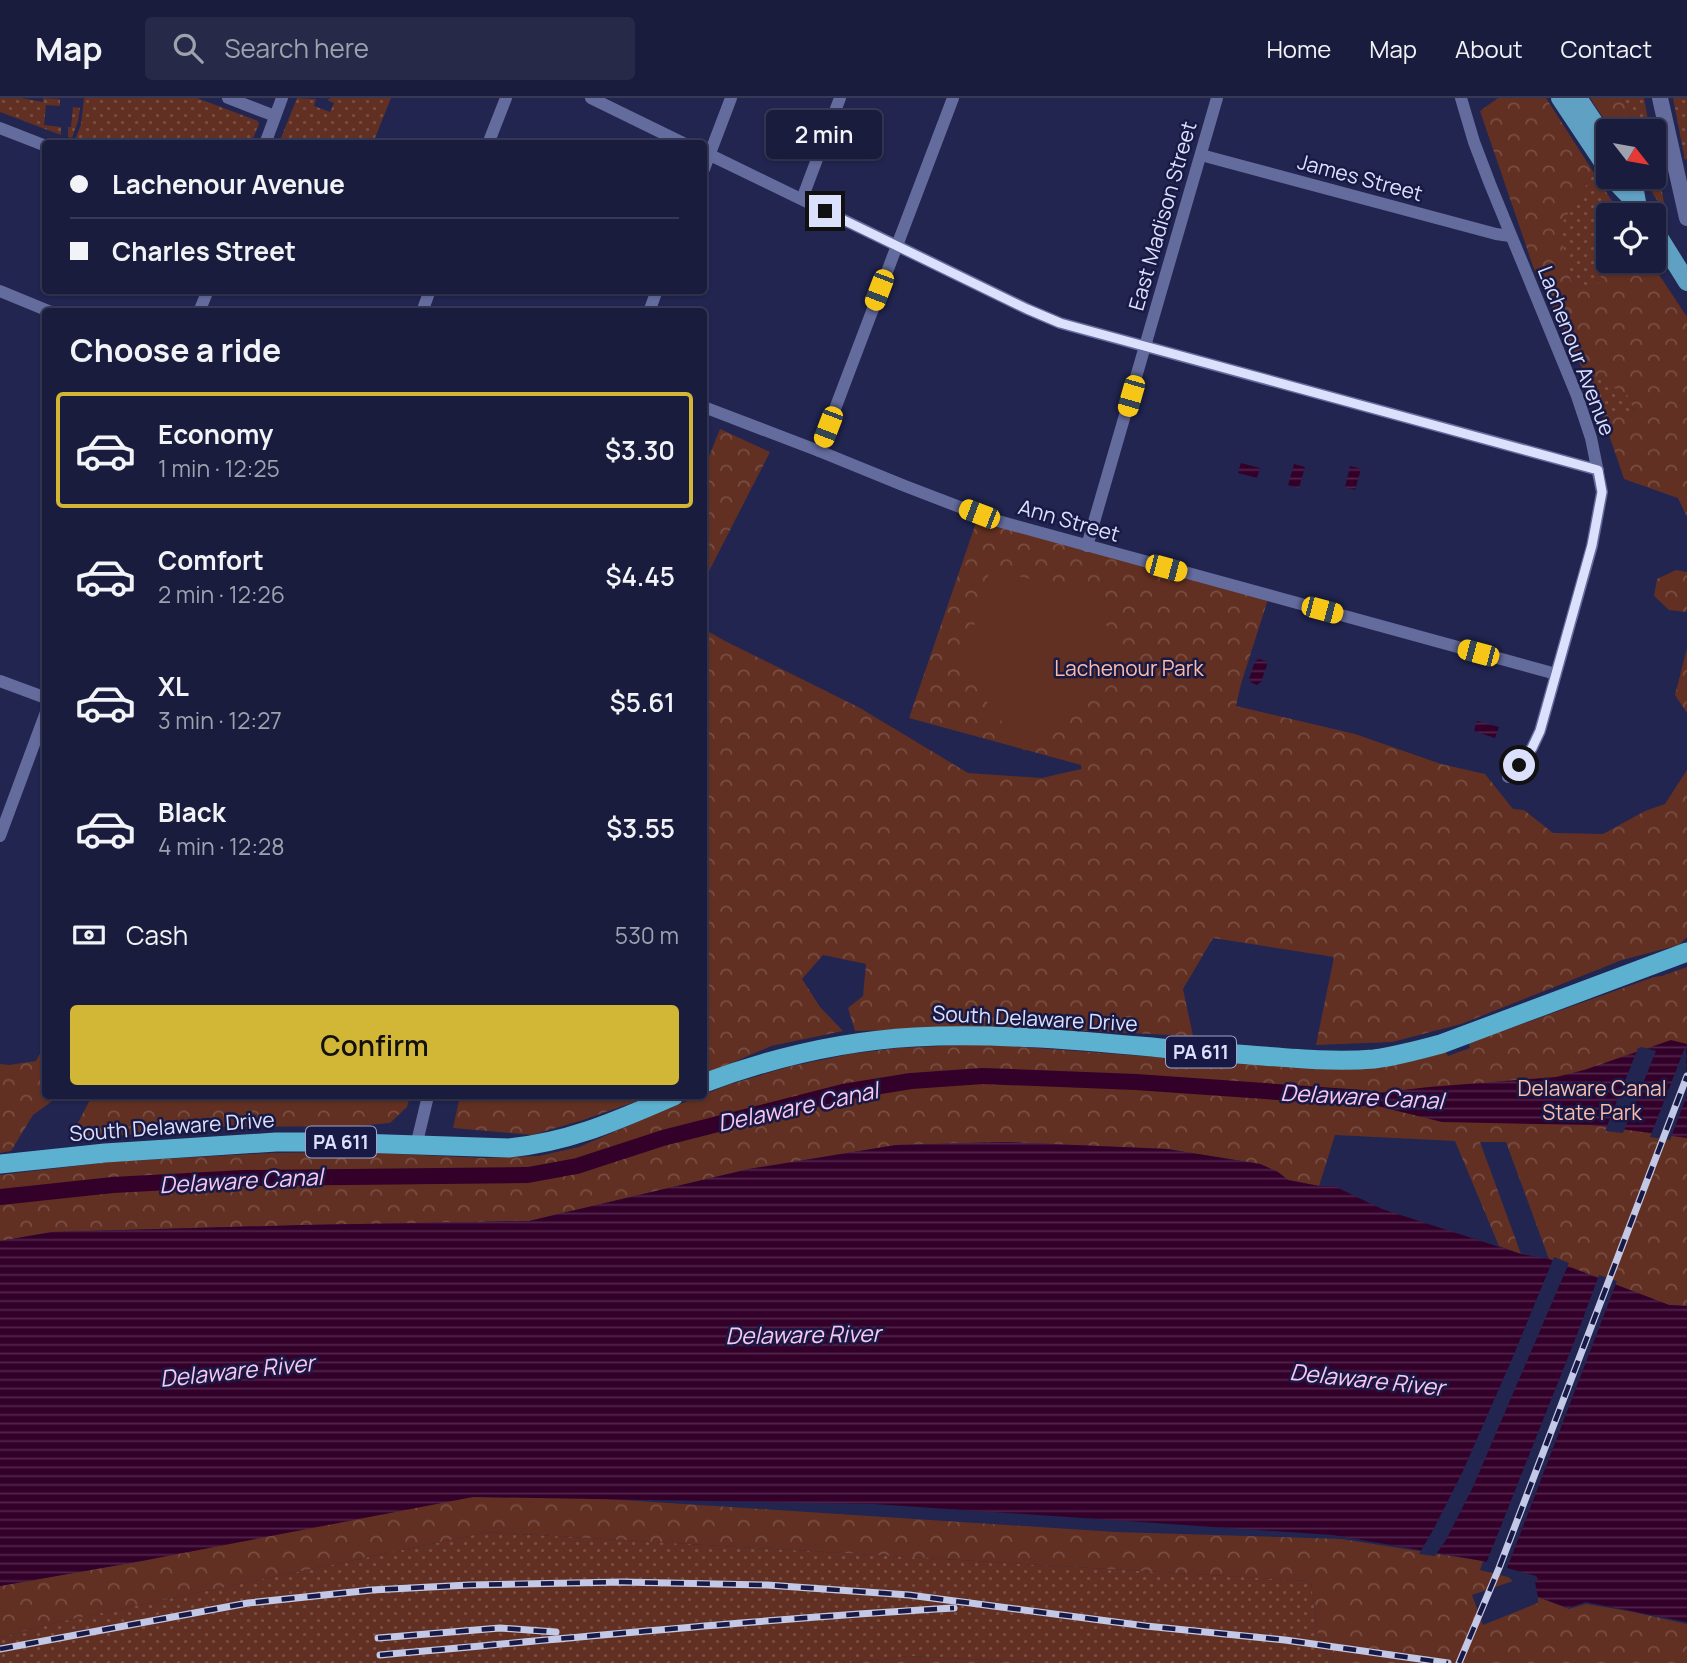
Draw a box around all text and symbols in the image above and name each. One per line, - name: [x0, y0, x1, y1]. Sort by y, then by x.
- search box: [145, 17, 635, 80]
- text: Map: [35, 26, 103, 71]
- icon: search: [169, 29, 207, 67]
- text: Search here: [225, 30, 369, 66]
- text: Home: [1266, 32, 1331, 65]
- text: Map: [1369, 32, 1417, 65]
- text: About: [1455, 32, 1523, 65]
- text: Contact: [1561, 32, 1652, 65]
- callout: 2 min: [767, 109, 883, 158]
- text: 2 min: [795, 118, 853, 150]
- street label: East Madison Street: [1122, 118, 1202, 314]
- north arrow: [1596, 119, 1666, 189]
- map controls: [1596, 119, 1666, 273]
- street label: James Street: [1295, 147, 1426, 207]
- text: Lachenour Avenue: [112, 166, 345, 202]
- route end: [809, 195, 841, 227]
- button: locate: [1596, 203, 1666, 273]
- text: Charles Street: [112, 233, 296, 269]
- street label: Lachenour Avenue: [1532, 262, 1622, 439]
- car: [862, 267, 897, 313]
- text: Choose a ride: [70, 328, 281, 372]
- car: [1116, 373, 1147, 419]
- car: [811, 404, 846, 450]
- text: Economy: [158, 416, 273, 452]
- icon: car: [74, 419, 137, 482]
- text: $3.30: [605, 432, 675, 468]
- text: 1 min · 12:25: [158, 452, 280, 484]
- street label: Ann Street: [1015, 492, 1123, 548]
- car: [956, 497, 1003, 531]
- text: Comfort: [158, 542, 264, 578]
- icon: car: [74, 545, 137, 608]
- car: [1143, 552, 1190, 584]
- text: $4.45: [606, 558, 675, 594]
- text: 2 min · 12:26: [158, 578, 285, 610]
- car: [1299, 594, 1346, 626]
- car: [1455, 637, 1502, 669]
- park label: Lachenour Park: [1054, 654, 1204, 682]
- text: XL: [158, 668, 189, 704]
- icon: car: [74, 671, 137, 734]
- text: $5.61: [610, 684, 675, 720]
- text: 3 min · 12:27: [158, 704, 282, 736]
- route start: [1503, 749, 1535, 781]
- text: Black: [158, 794, 226, 830]
- icon: car: [74, 797, 137, 860]
- text: $3.55: [606, 810, 675, 846]
- text: 4 min · 12:28: [158, 830, 285, 862]
- icon: cash: [70, 916, 108, 954]
- text: Cash: [126, 917, 188, 953]
- text: 530 m: [615, 919, 679, 951]
- street label: South Delaware Drive: [932, 999, 1138, 1037]
- button: Confirm: [70, 1005, 679, 1085]
- road number: PA 611: [1166, 1036, 1236, 1068]
- water label: Delaware Canal: [715, 1073, 884, 1139]
- park label: Delaware Canal State Park: [1517, 1074, 1667, 1126]
- water label: Delaware Canal: [1280, 1076, 1447, 1116]
- street label: South Delaware Drive: [68, 1105, 275, 1147]
- road number: PA 611: [306, 1126, 376, 1158]
- water label: Delaware Canal: [158, 1160, 326, 1200]
- water label: Delaware River: [725, 1317, 884, 1351]
- water label: Delaware River: [158, 1346, 318, 1394]
- water label: Delaware River: [1288, 1355, 1449, 1403]

